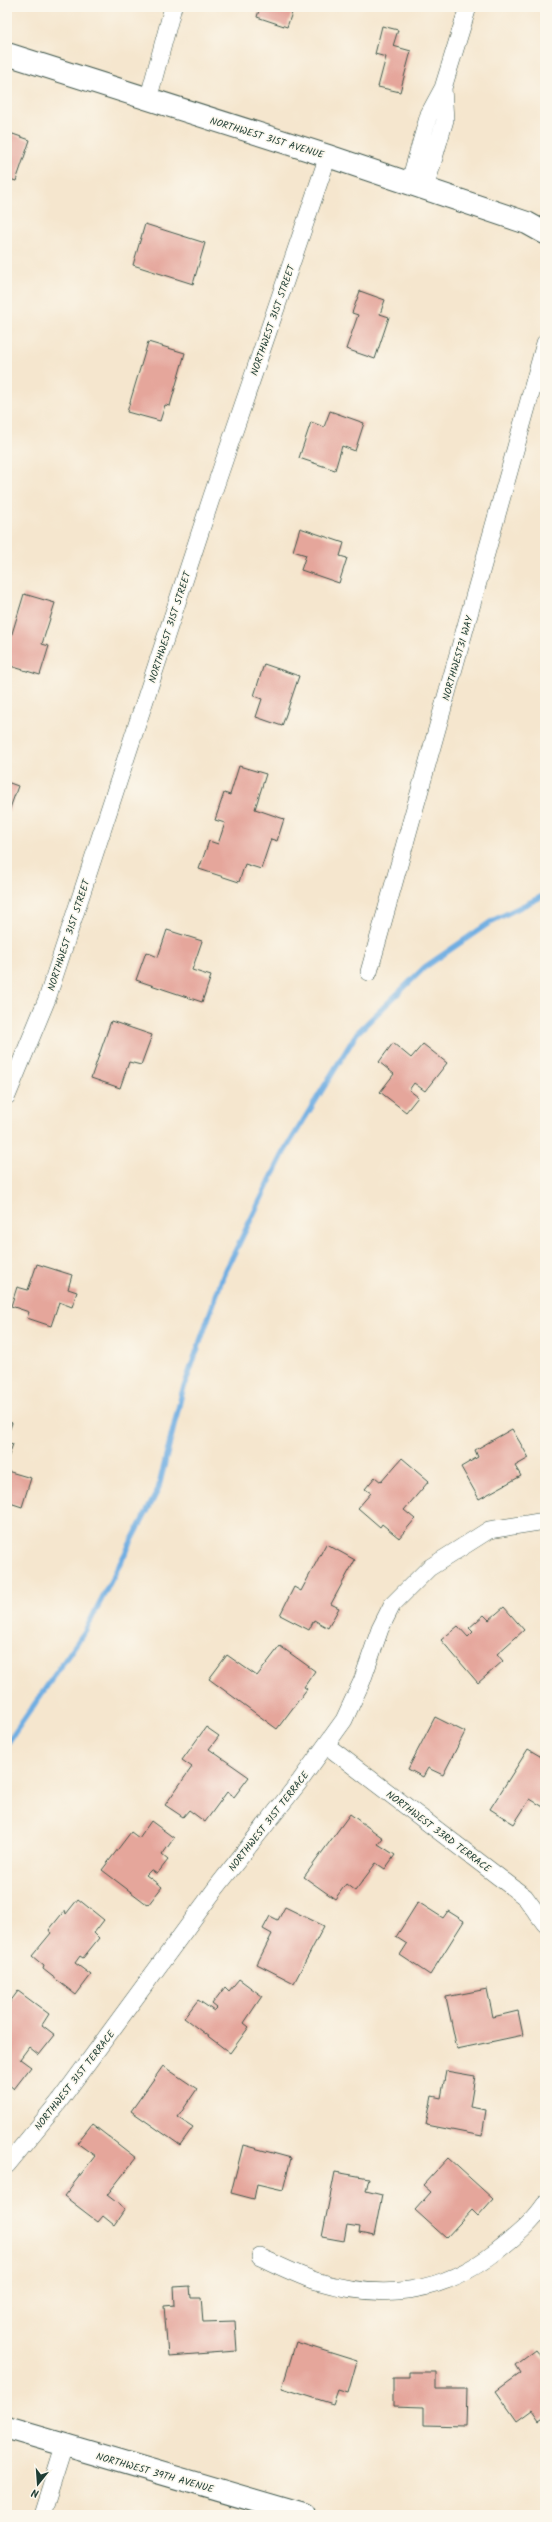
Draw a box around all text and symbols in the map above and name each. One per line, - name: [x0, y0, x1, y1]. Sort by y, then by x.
- street label: NORTHWEST 31ST AVENUE: [208, 113, 327, 163]
- street label: NORTHWEST 31ST STREET: [246, 261, 300, 378]
- street label: NORTHWEST 31ST STREET: [144, 568, 196, 685]
- street label: NORTHWEST31 WAY: [438, 613, 478, 703]
- street label: NORTHWEST 31ST STREET: [43, 876, 95, 993]
- street label: NORTHWEST 31ST TERRACE: [224, 1767, 314, 1875]
- street label: NORTHWEST 33RD TERRACE: [383, 1787, 495, 1877]
- street label: NORTHWEST 31ST TERRACE: [30, 2026, 120, 2134]
- street label: NORTHWEST 39TH AVENUE: [94, 2449, 216, 2498]
- north arrow: [18, 2464, 58, 2504]
- text: N: [29, 2483, 41, 2502]

